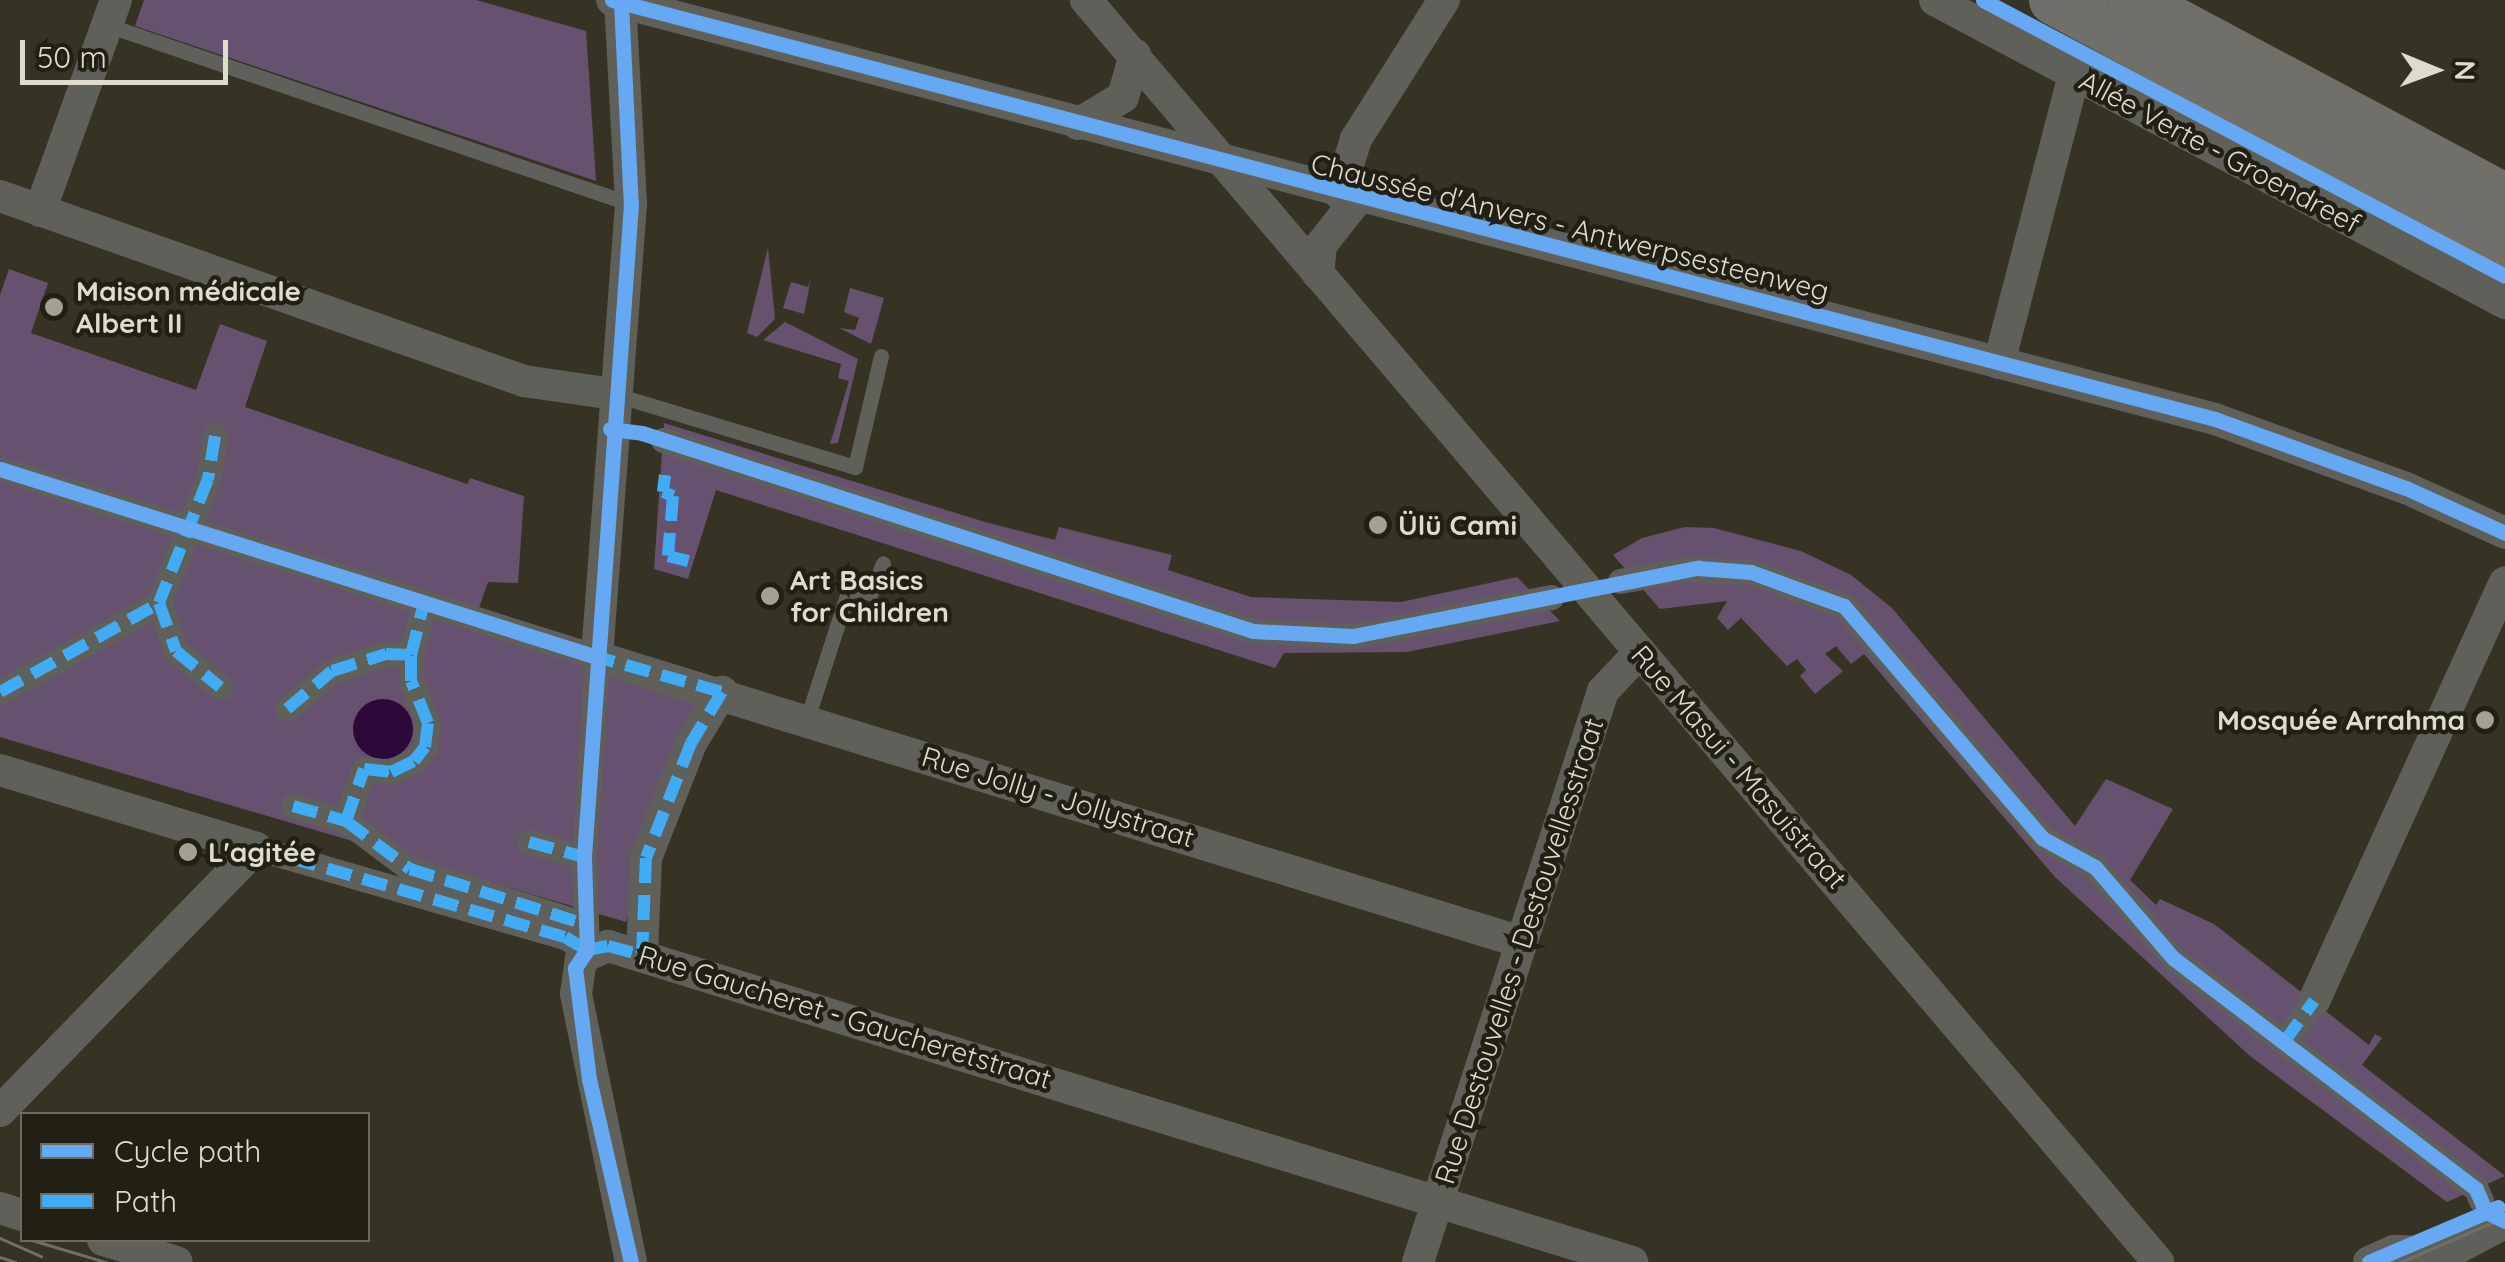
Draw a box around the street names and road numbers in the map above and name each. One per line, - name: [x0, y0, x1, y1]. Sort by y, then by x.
- street label: Allée Verte - Groendreef: [2074, 64, 2366, 240]
- street label: Chaussée d'Anvers - Antwerpsesteenweg: [1308, 146, 1832, 308]
- street label: Rue Masui - Masuistraat: [1624, 639, 1854, 895]
- street label: Rue Destouvelles - Destouvellesstraat: [1428, 714, 1610, 1188]
- street label: Rue Jolly - Jollystraat: [918, 740, 1198, 854]
- street label: Rue Gaucheret - Gaucheretstraat: [635, 938, 1055, 1096]

